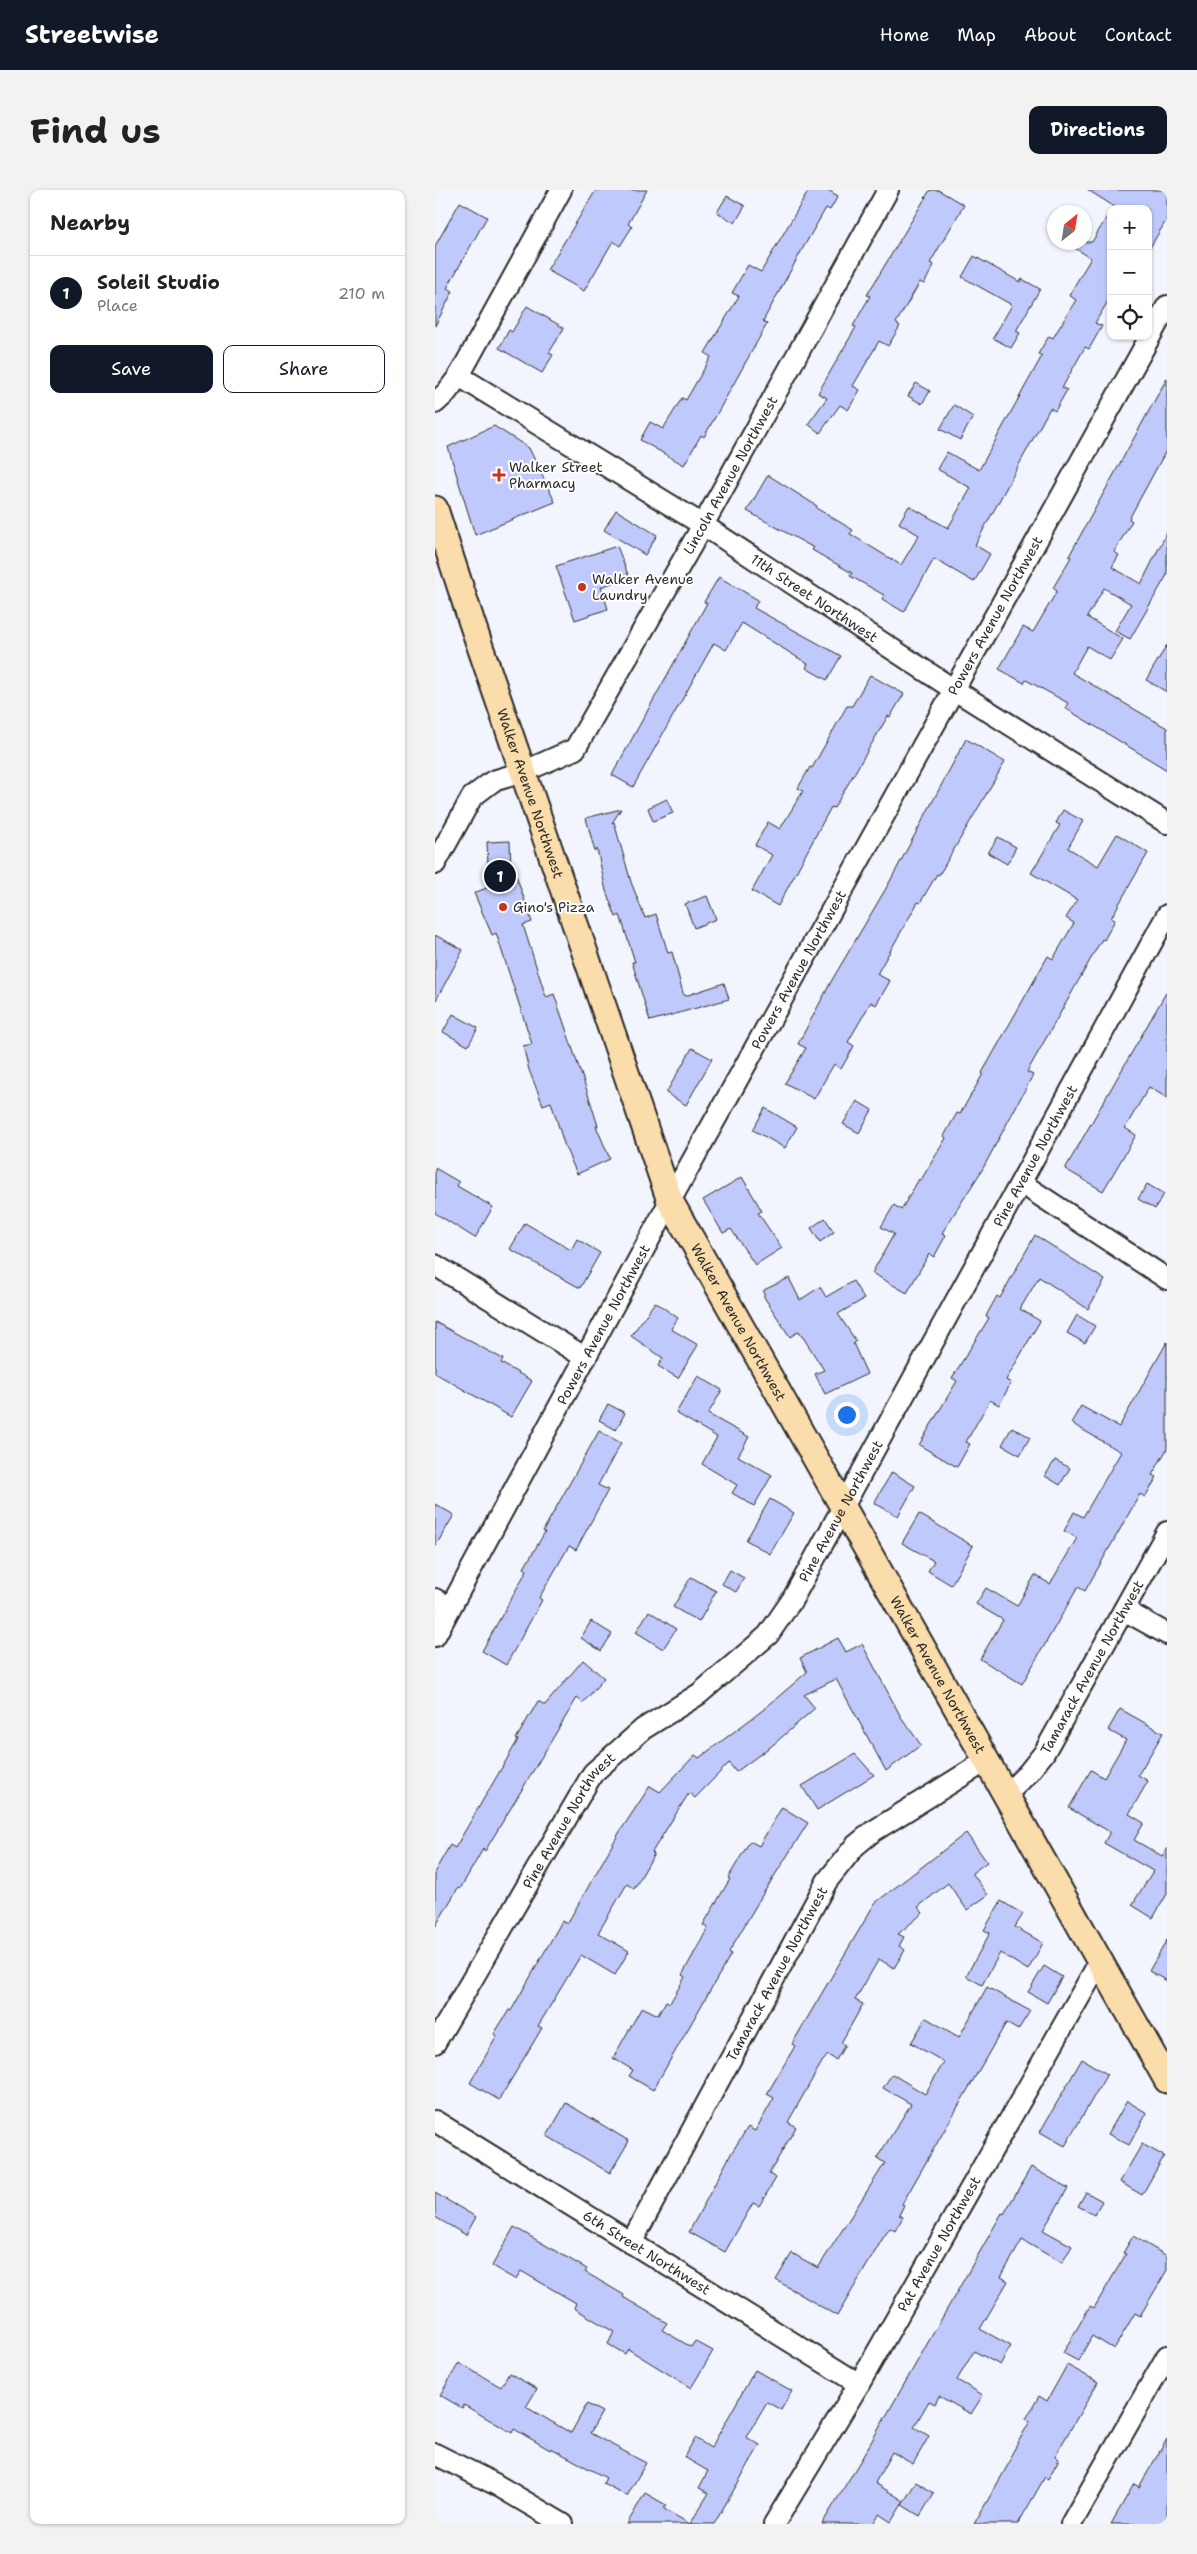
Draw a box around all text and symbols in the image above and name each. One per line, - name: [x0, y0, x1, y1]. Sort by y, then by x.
- text: Streetwise: [25, 19, 159, 51]
- text: Home: [880, 23, 929, 47]
- text: Map: [957, 23, 996, 47]
- text: About: [1024, 23, 1077, 47]
- text: Contact: [1105, 23, 1172, 47]
- button: Directions: [1029, 106, 1167, 154]
- text: Find us: [30, 107, 161, 154]
- north arrow: [1047, 205, 1092, 250]
- map controls: [1107, 205, 1152, 340]
- button: +: [1107, 205, 1152, 250]
- text: Nearby: [50, 209, 130, 237]
- button: −: [1107, 250, 1152, 295]
- text: Soleil Studio: [97, 270, 220, 295]
- text: 1: [62, 283, 70, 304]
- text: 210 m: [338, 283, 385, 304]
- text: Place: [97, 295, 138, 316]
- button: locate: [1107, 295, 1152, 340]
- button: Save: [50, 345, 213, 393]
- button: Share: [223, 345, 385, 393]
- street label: Lincoln Avenue Northwest: [679, 393, 782, 558]
- place label: Walker Street Pharmacy: [509, 458, 603, 492]
- marker: Walker Street Pharmacy: [493, 469, 505, 481]
- street label: Powers Avenue Northwest: [944, 533, 1047, 698]
- street label: 11th Street Northwest: [747, 550, 881, 646]
- place label: Walker Avenue Laundry: [592, 570, 694, 604]
- marker: Walker Avenue Laundry: [576, 581, 588, 593]
- street label: Walker Avenue Northwest: [493, 706, 568, 881]
- pin: 1: [484, 857, 516, 895]
- street label: Powers Avenue Northwest: [747, 887, 850, 1053]
- place label: Gino's Pizza: [513, 898, 595, 916]
- marker: Gino's Pizza: [497, 901, 509, 913]
- street label: Pine Avenue Northwest: [989, 1082, 1081, 1230]
- street label: Walker Avenue Northwest: [687, 1240, 790, 1404]
- street label: Powers Avenue Northwest: [553, 1241, 654, 1408]
- your location: [834, 1402, 860, 1428]
- street label: Pine Avenue Northwest: [795, 1437, 887, 1585]
- street label: Tamarack Avenue Northwest: [1036, 1577, 1147, 1757]
- street label: Walker Avenue Northwest: [886, 1593, 990, 1757]
- street label: Pine Avenue Northwest: [518, 1749, 619, 1892]
- street label: Tamarack Avenue Northwest: [722, 1883, 831, 2065]
- street label: Pat Avenue Northwest: [893, 2173, 984, 2315]
- street label: 6th Street Northwest: [579, 2206, 714, 2299]

